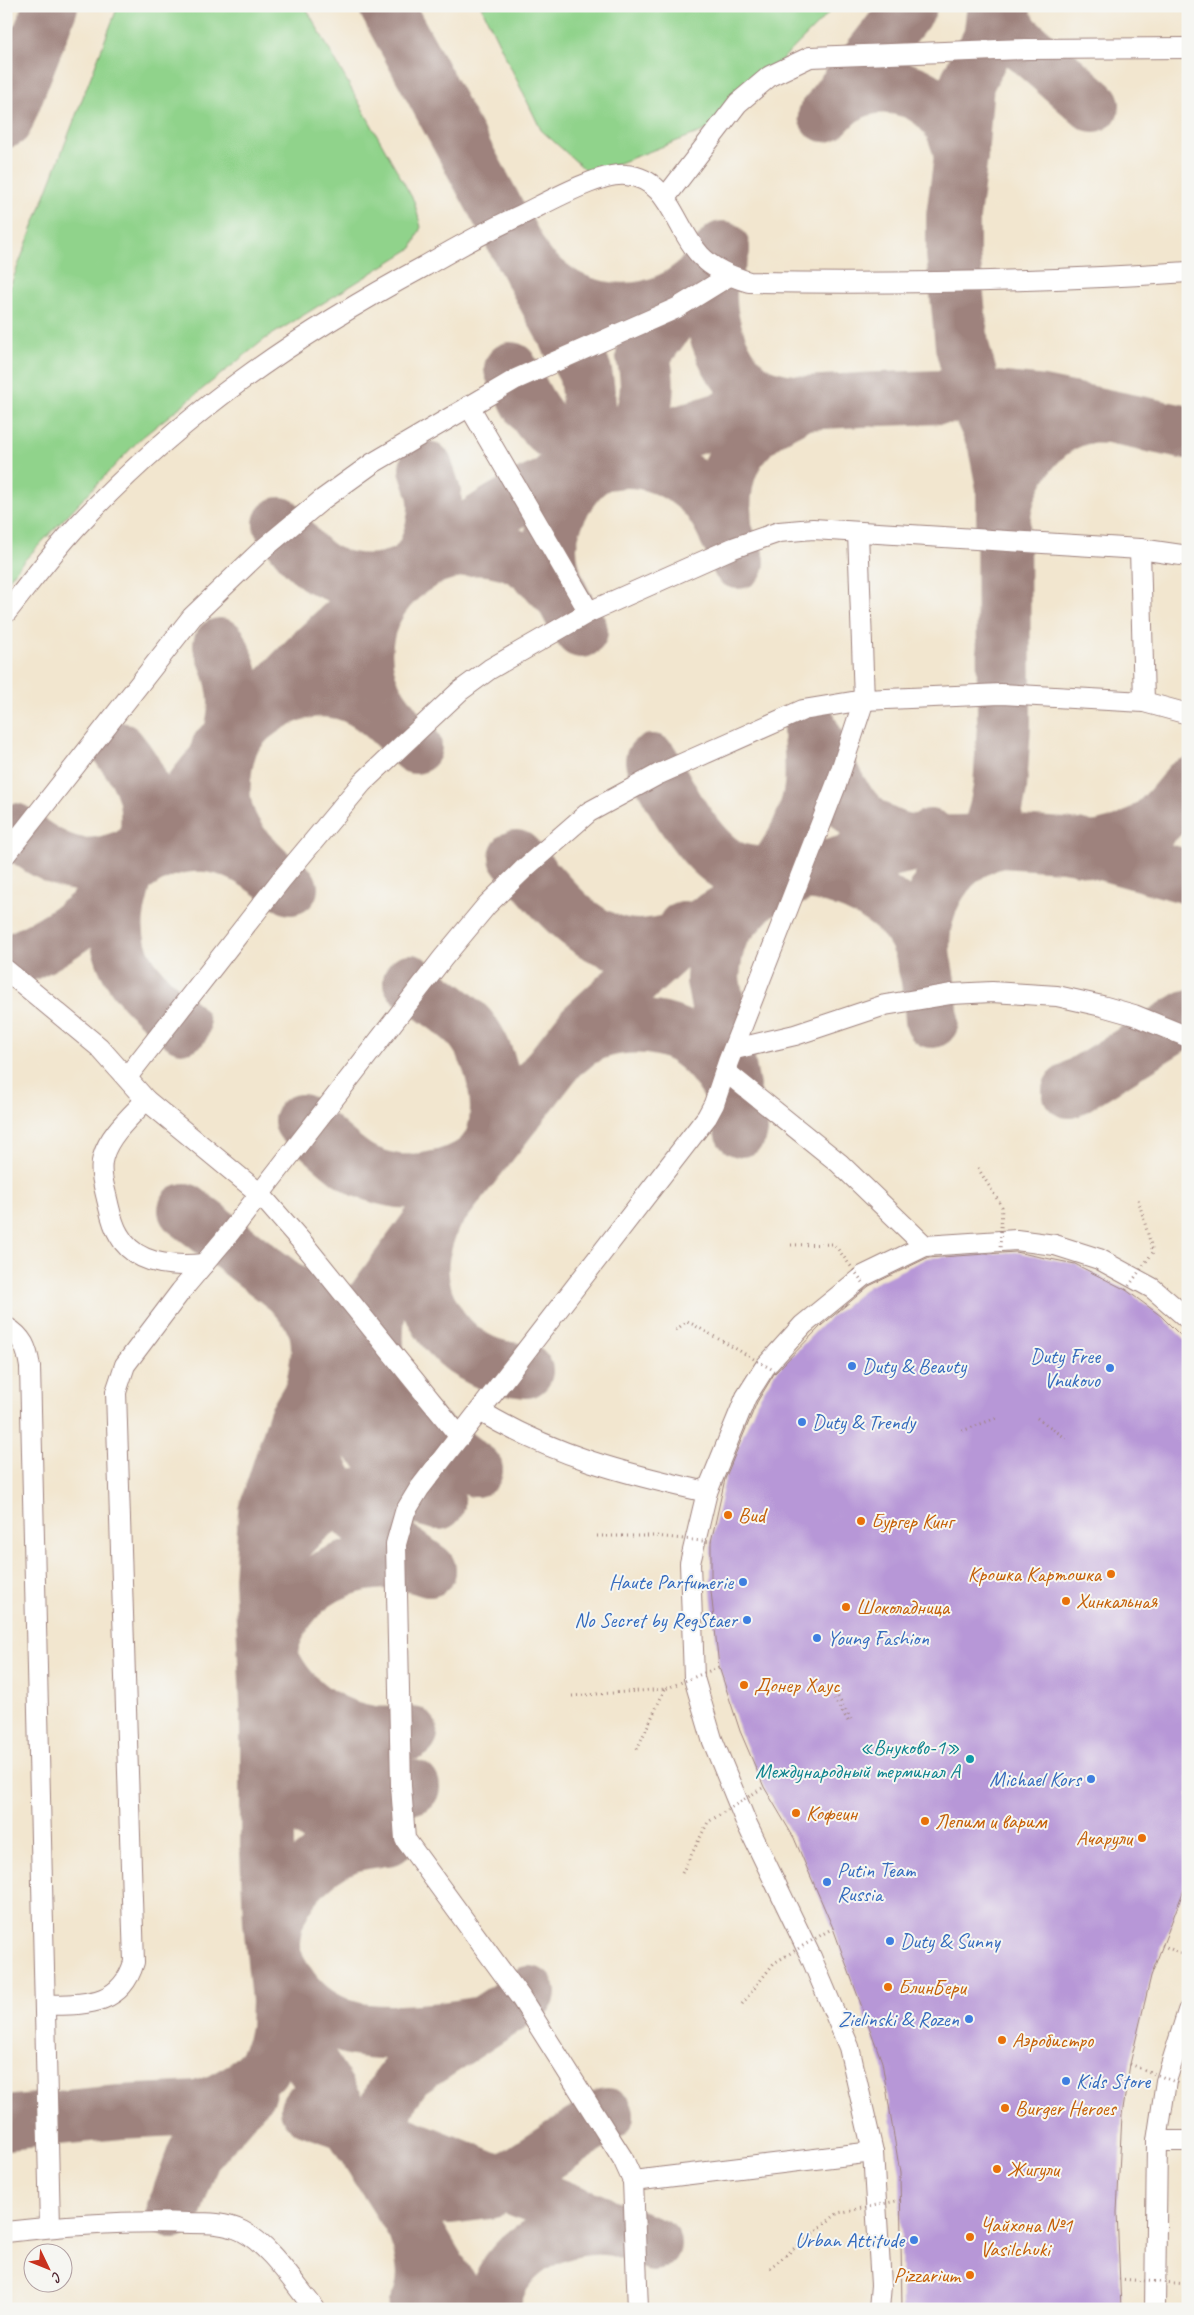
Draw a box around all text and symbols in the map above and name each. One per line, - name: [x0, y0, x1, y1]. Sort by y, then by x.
- place label: Duty Free Vnukovo: [1030, 1343, 1102, 1393]
- place label: Duty & Beauty: [862, 1353, 968, 1379]
- marker: Duty & Beauty: [846, 1360, 858, 1372]
- marker: Duty Free Vnukovo: [1104, 1362, 1116, 1374]
- place label: Duty & Trendy: [812, 1409, 917, 1435]
- marker: Duty & Trendy: [796, 1416, 808, 1428]
- place label: Bud: [738, 1502, 769, 1528]
- place label: Бургер Кинг: [871, 1508, 956, 1534]
- marker: Bud: [722, 1509, 734, 1521]
- marker: Бургер Кинг: [855, 1515, 867, 1527]
- place label: Крошка Картошка: [968, 1561, 1103, 1587]
- marker: Крошка Картошка: [1105, 1568, 1117, 1580]
- place label: Haute Parfumerie: [609, 1569, 734, 1595]
- marker: Haute Parfumerie: [737, 1576, 749, 1588]
- place label: Хинкальная: [1076, 1588, 1159, 1614]
- place label: Шоколадница: [856, 1594, 951, 1620]
- marker: Хинкальная: [1060, 1595, 1072, 1607]
- marker: Шоколадница: [840, 1601, 852, 1613]
- place label: No Secret by RegStaer: [574, 1607, 738, 1633]
- marker: No Secret by RegStaer: [741, 1614, 753, 1626]
- place label: Young Fashion: [827, 1625, 930, 1651]
- marker: Young Fashion: [811, 1632, 823, 1644]
- place label: Донер Хаус: [754, 1672, 841, 1698]
- marker: Донер Хаус: [738, 1679, 750, 1691]
- place label: «Внуково-1» Международный терминал А: [755, 1734, 961, 1784]
- marker: «Внуково-1» Международный терминал А: [964, 1753, 976, 1765]
- place label: Michael Kors: [989, 1766, 1083, 1792]
- marker: Michael Kors: [1085, 1773, 1097, 1785]
- place label: Кофеин: [806, 1800, 859, 1826]
- marker: Кофеин: [790, 1807, 802, 1819]
- place label: Лепим и варим: [935, 1808, 1048, 1834]
- marker: Лепим и варим: [919, 1815, 931, 1827]
- place label: Ачарули: [1076, 1825, 1135, 1851]
- marker: Ачарули: [1136, 1832, 1148, 1844]
- place label: Putin Team Russia: [837, 1857, 917, 1907]
- marker: Putin Team Russia: [821, 1876, 833, 1888]
- place label: Duty & Sunny: [900, 1928, 1001, 1954]
- marker: Duty & Sunny: [884, 1935, 896, 1947]
- place label: БлинБери: [898, 1974, 968, 2000]
- marker: БлинБери: [882, 1981, 894, 1993]
- place label: Zielinski & Rozen: [838, 2006, 960, 2032]
- marker: Zielinski & Rozen: [963, 2013, 975, 2025]
- place label: Аэробистро: [1012, 2027, 1095, 2053]
- marker: Аэробистро: [996, 2034, 1008, 2046]
- place label: Kids Store: [1076, 2068, 1151, 2094]
- marker: Kids Store: [1060, 2075, 1072, 2087]
- place label: Burger Heroes: [1015, 2095, 1118, 2121]
- marker: Burger Heroes: [999, 2102, 1011, 2114]
- place label: Жигули: [1007, 2156, 1061, 2182]
- marker: Жигули: [991, 2163, 1003, 2175]
- place label: Чайхона №1 Vasilchuki: [980, 2212, 1074, 2262]
- place label: Urban Attitude: [795, 2227, 906, 2253]
- marker: Чайхона №1 Vasilchuki: [964, 2231, 976, 2243]
- marker: Urban Attitude: [908, 2234, 920, 2246]
- north arrow: [22, 2242, 72, 2292]
- place label: Pizzarium: [893, 2262, 962, 2288]
- text: С: [47, 2268, 66, 2286]
- marker: Pizzarium: [964, 2269, 976, 2281]

